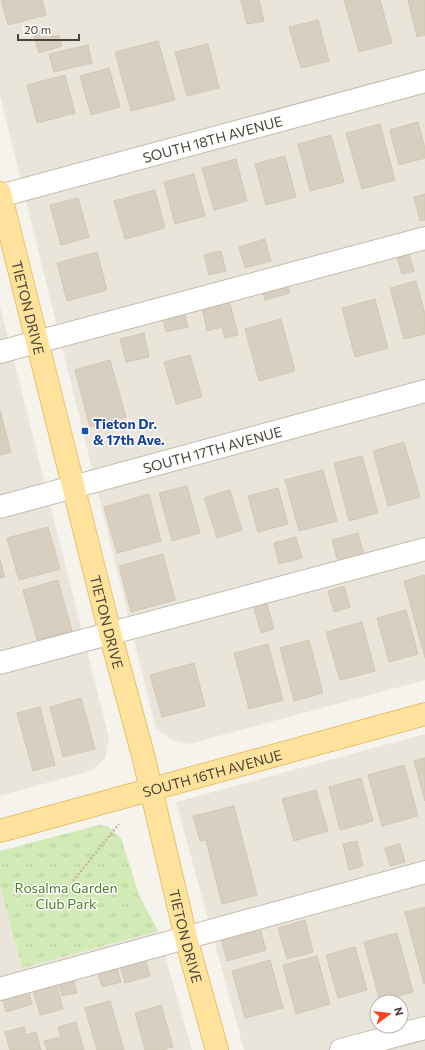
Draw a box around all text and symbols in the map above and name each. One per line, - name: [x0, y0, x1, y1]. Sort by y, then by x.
- scale bar: [18, 16, 79, 42]
- text: 20 m: [24, 22, 51, 36]
- street label: SOUTH 18TH AVENUE: [141, 112, 284, 166]
- street label: TIETON DRIVE: [9, 259, 49, 356]
- place label: Tieton Dr. & 17th Ave.: [93, 415, 165, 448]
- street label: SOUTH 17TH AVENUE: [141, 422, 284, 476]
- marker: Tieton Dr. & 17th Ave.: [80, 426, 90, 436]
- street label: TIETON DRIVE: [87, 573, 128, 670]
- street label: SOUTH 16TH AVENUE: [140, 745, 284, 800]
- park label: Rosalma Garden Club Park: [14, 879, 118, 912]
- street label: TIETON DRIVE: [166, 887, 206, 985]
- north arrow: [369, 994, 409, 1034]
- text: N: [392, 1006, 406, 1017]

